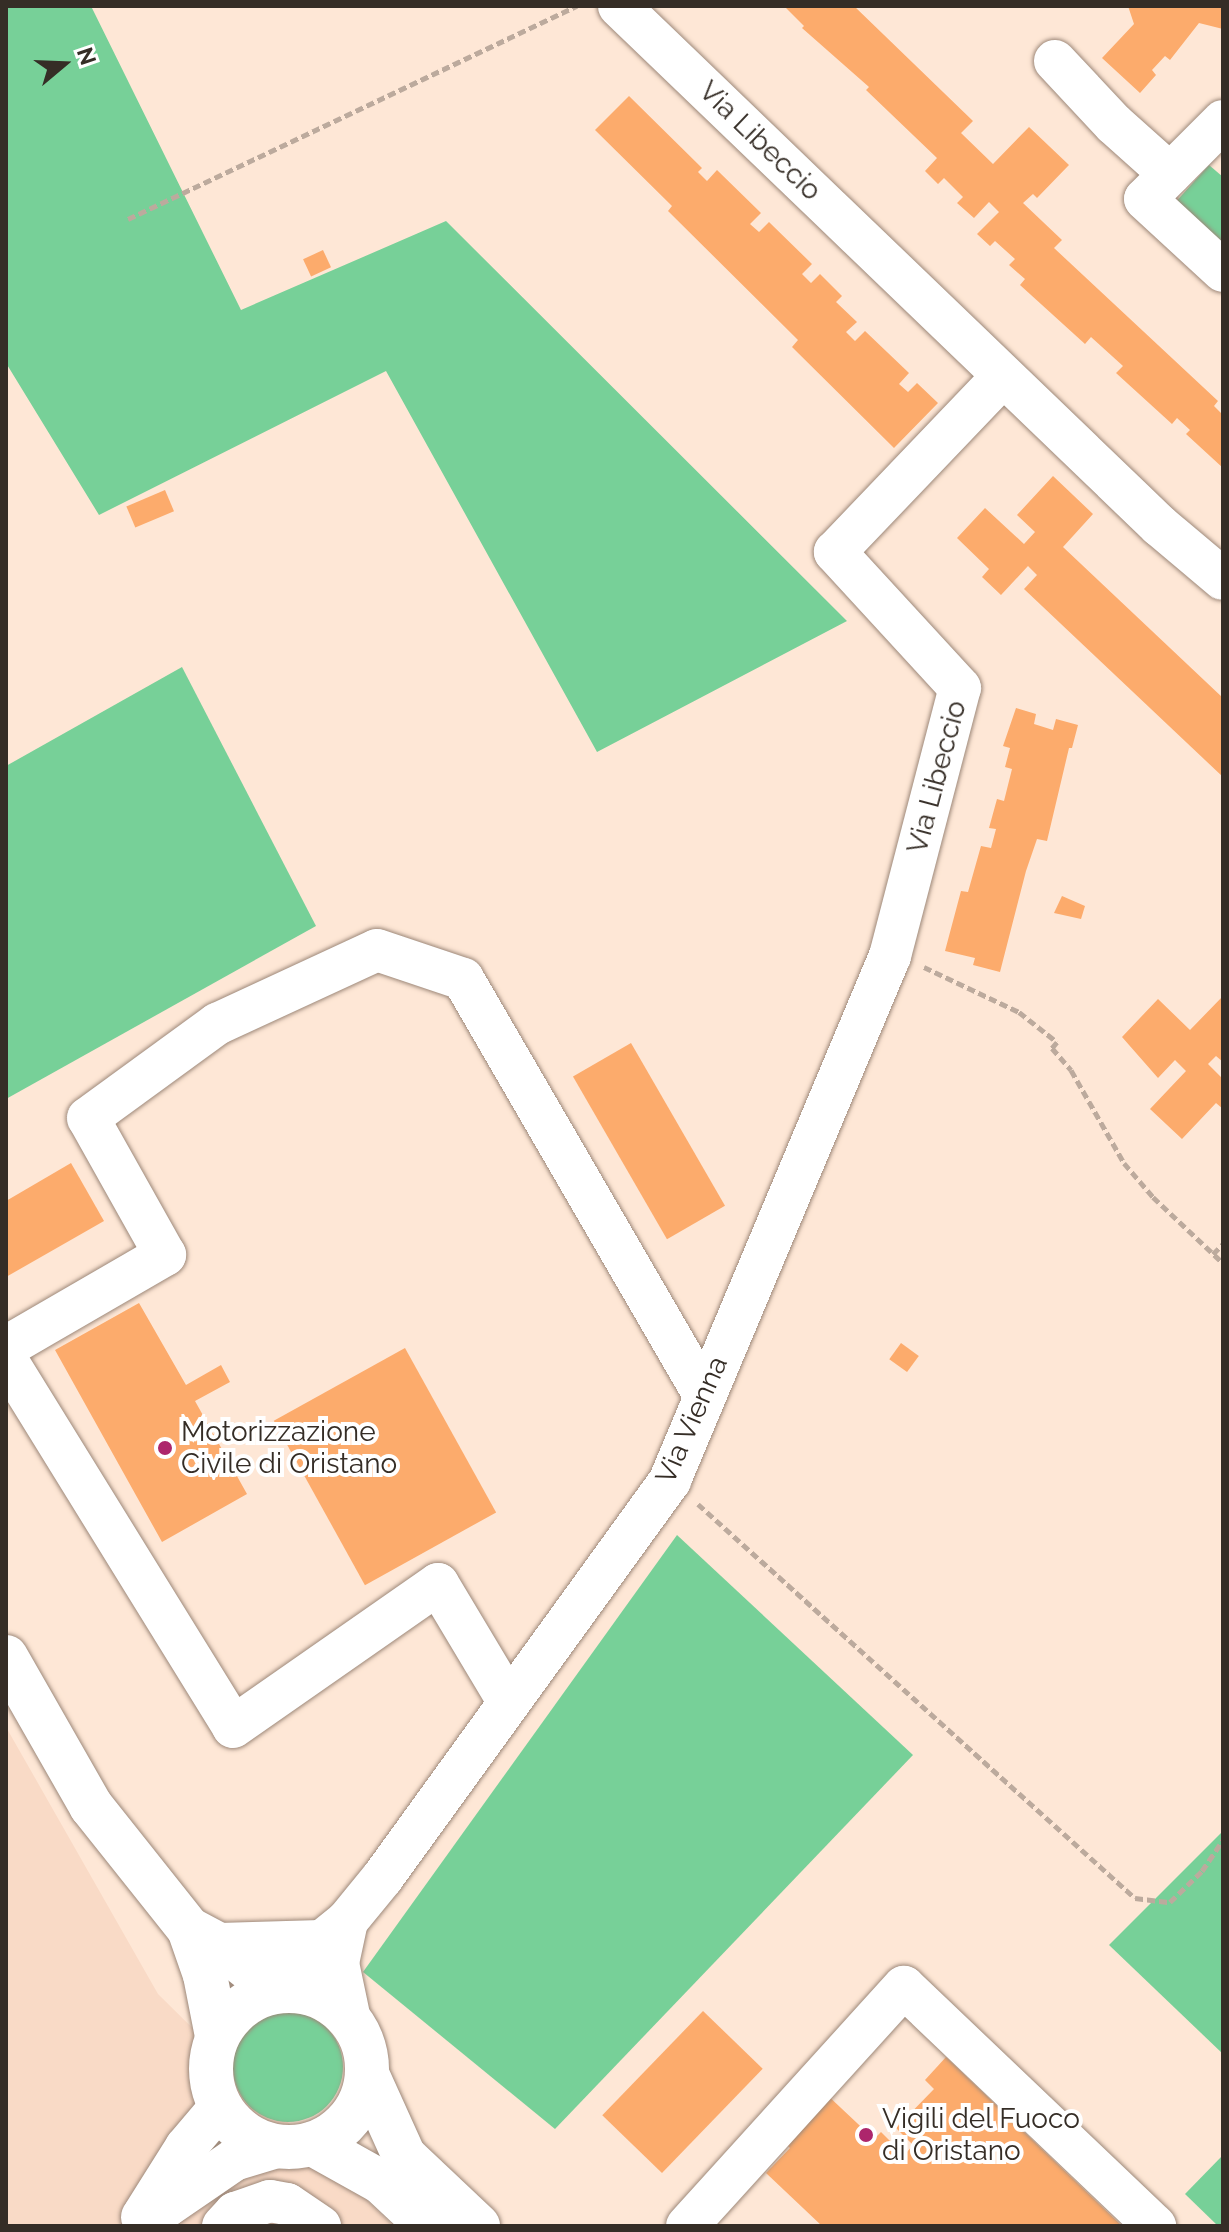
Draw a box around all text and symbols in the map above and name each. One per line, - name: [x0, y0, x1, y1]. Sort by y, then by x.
- north arrow: [24, 24, 104, 104]
- text: N: [72, 44, 102, 68]
- street label: Via Libeccio: [692, 74, 828, 208]
- street label: Via Libeccio: [900, 697, 974, 857]
- street label: Via Vienna: [649, 1351, 735, 1489]
- place label: Motorizzazione Civile di Oristano: [181, 1415, 397, 1481]
- marker: Motorizzazione Civile di Oristano: [156, 1439, 174, 1457]
- place label: Vigili del Fuoco di Oristano: [882, 2102, 1081, 2168]
- marker: Vigili del Fuoco di Oristano: [857, 2126, 875, 2144]

